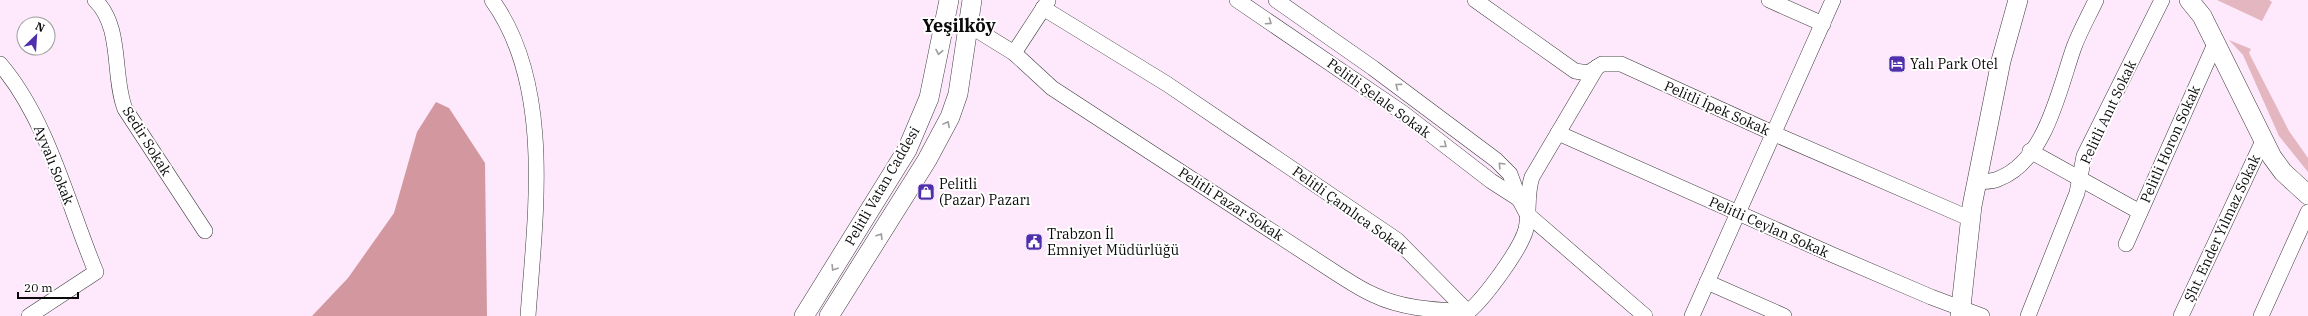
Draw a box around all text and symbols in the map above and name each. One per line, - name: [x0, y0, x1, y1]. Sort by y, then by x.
- district label: Yeşilköy: [922, 14, 996, 37]
- north arrow: [16, 16, 56, 56]
- one-way arrow: [1265, 17, 1272, 25]
- text: N: [33, 19, 47, 35]
- one-way arrow: [936, 49, 944, 55]
- street label: Pelitli Şelale Sokak: [1324, 54, 1435, 142]
- hotel icon: Yalı Park Otel: [1887, 54, 1907, 74]
- place label: Yalı Park Otel: [1910, 55, 1998, 73]
- street label: Pelitli Anıt Sokak: [2076, 56, 2140, 167]
- street label: Pelitli İpek Sokak: [1661, 77, 1773, 140]
- street label: Pelitli Horon Sokak: [2136, 82, 2204, 206]
- one-way arrow: [1395, 84, 1402, 91]
- street label: Sedir Sokak: [119, 103, 176, 180]
- one-way arrow: [942, 121, 949, 128]
- street label: Ayvalı Sokak: [30, 123, 78, 208]
- street label: Pelitli Vatan Caddesi: [841, 123, 923, 249]
- one-way arrow: [1440, 140, 1447, 148]
- street label: Şht. Ender Yılmaz Sokak: [2180, 151, 2264, 305]
- street label: Pelitli Çamlıca Sokak: [1289, 162, 1412, 258]
- one-way arrow: [1498, 162, 1506, 170]
- street label: Pelitli Pazar Sokak: [1175, 163, 1288, 245]
- place label: Pelitli (Pazar) Pazarı: [939, 175, 1030, 209]
- shop icon: Pelitli (Pazar) Pazarı: [916, 182, 936, 202]
- street label: Pelitli Ceylan Sokak: [1706, 192, 1833, 262]
- place label: Trabzon İl Emniyet Müdürlüğü: [1047, 225, 1179, 259]
- public building icon: Trabzon İl Emniyet Müdürlüğü: [1024, 232, 1044, 252]
- one-way arrow: [875, 233, 883, 240]
- one-way arrow: [831, 264, 839, 271]
- scale bar: [18, 274, 78, 300]
- text: 20 m: [24, 280, 53, 295]

